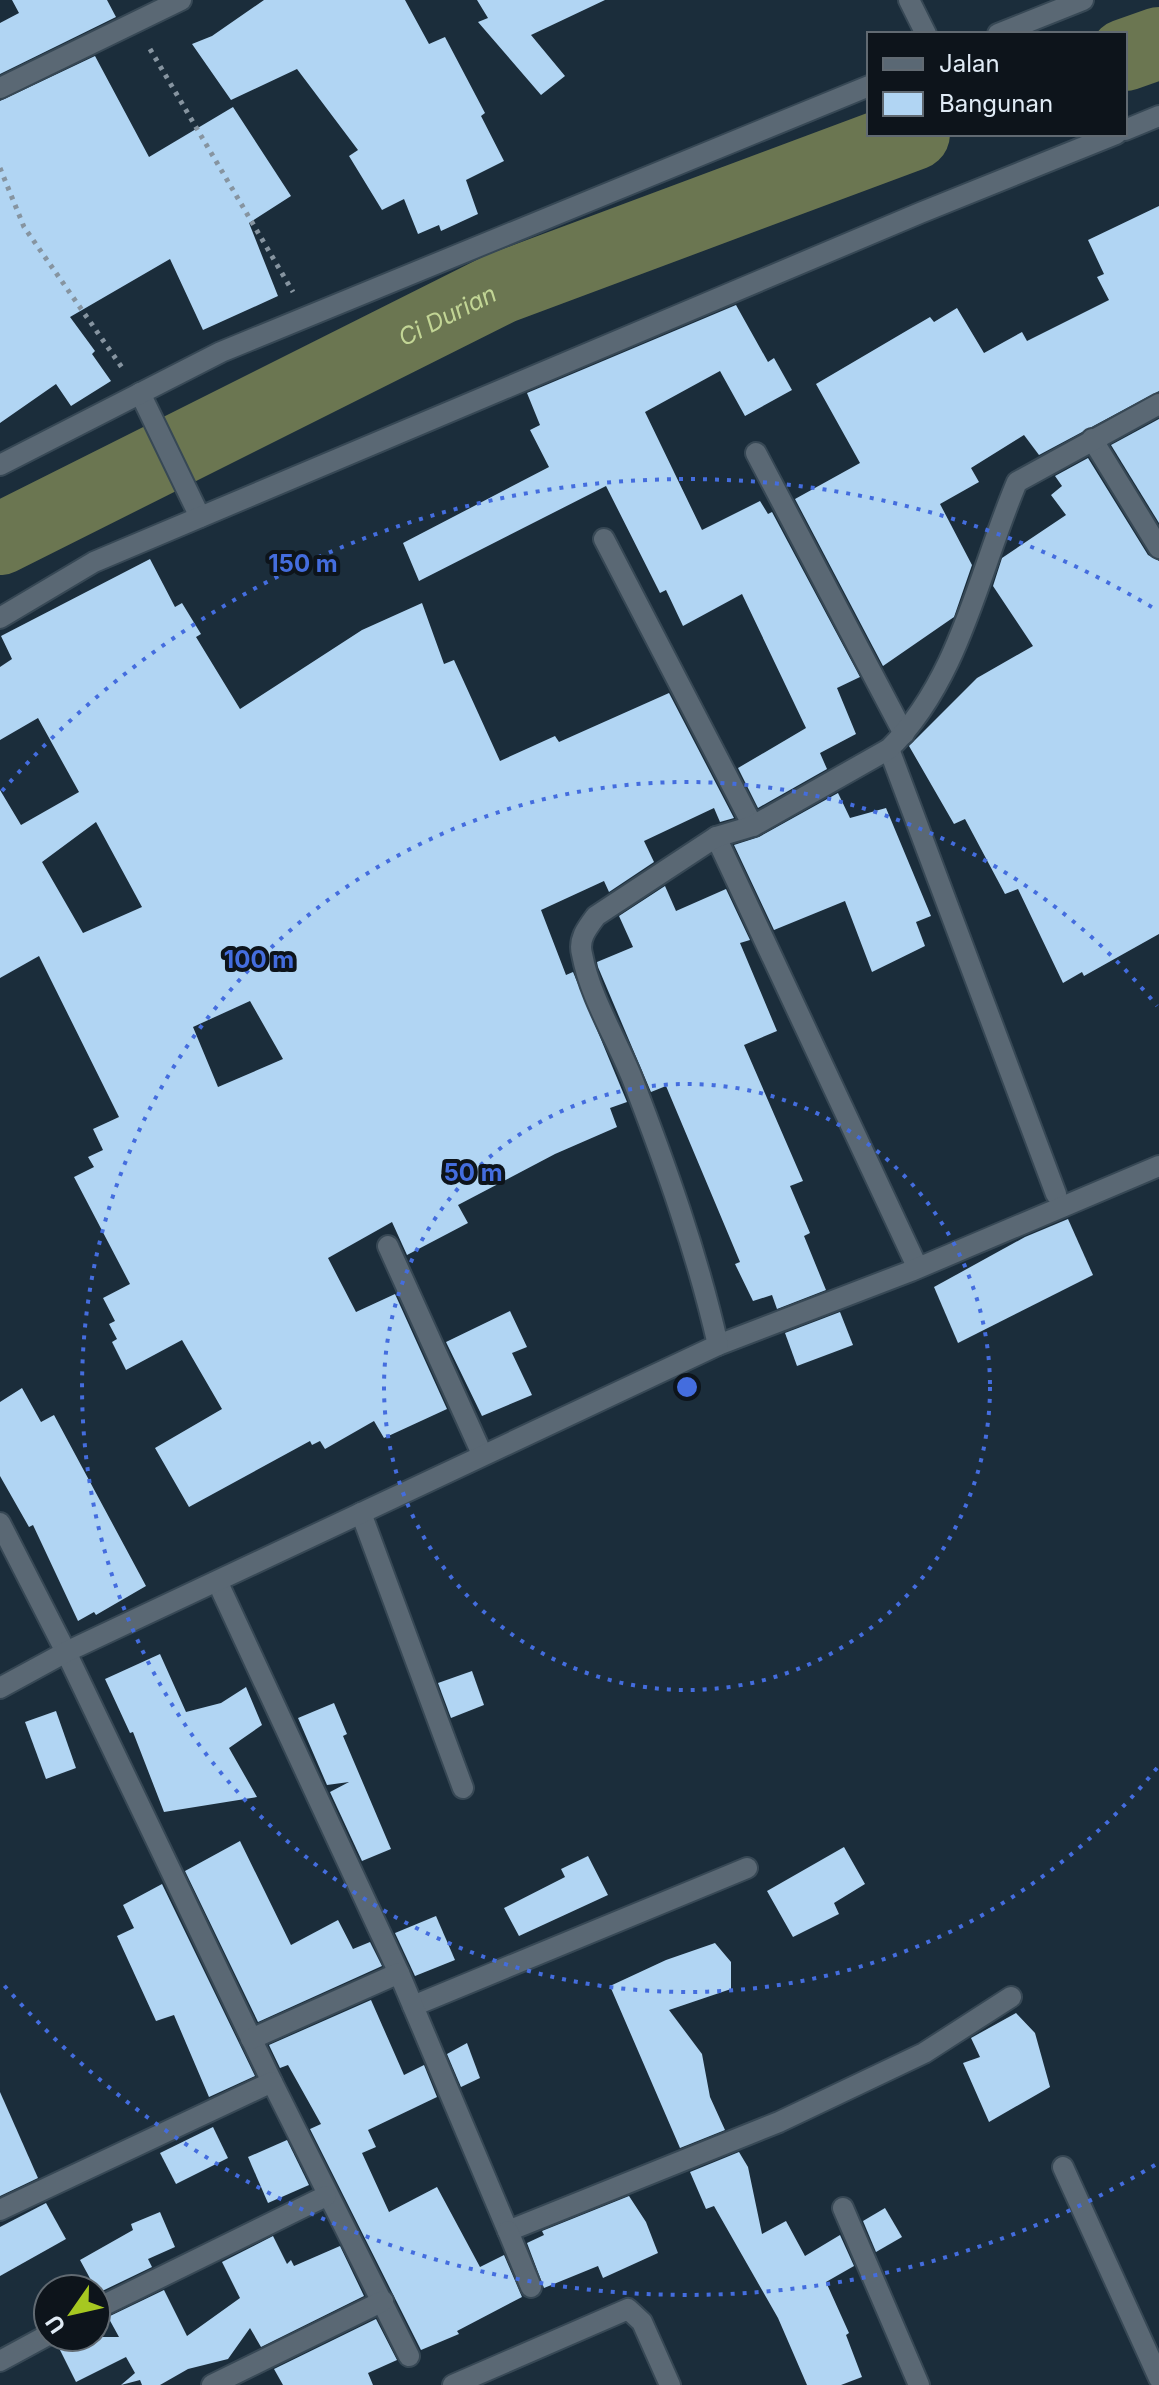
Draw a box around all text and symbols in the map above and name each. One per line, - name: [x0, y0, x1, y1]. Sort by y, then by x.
- legend: [867, 32, 1127, 136]
- text: Jalan: [939, 49, 1000, 78]
- text: Bangunan: [939, 89, 1053, 118]
- water label: Ci Durian: [393, 278, 501, 352]
- text: 150 m: [268, 549, 338, 578]
- text: 100 m: [224, 945, 294, 974]
- text: 50 m: [443, 1158, 503, 1187]
- centre of rings: [673, 1373, 701, 1401]
- north arrow: [32, 2273, 112, 2353]
- text: U: [40, 2310, 71, 2338]

